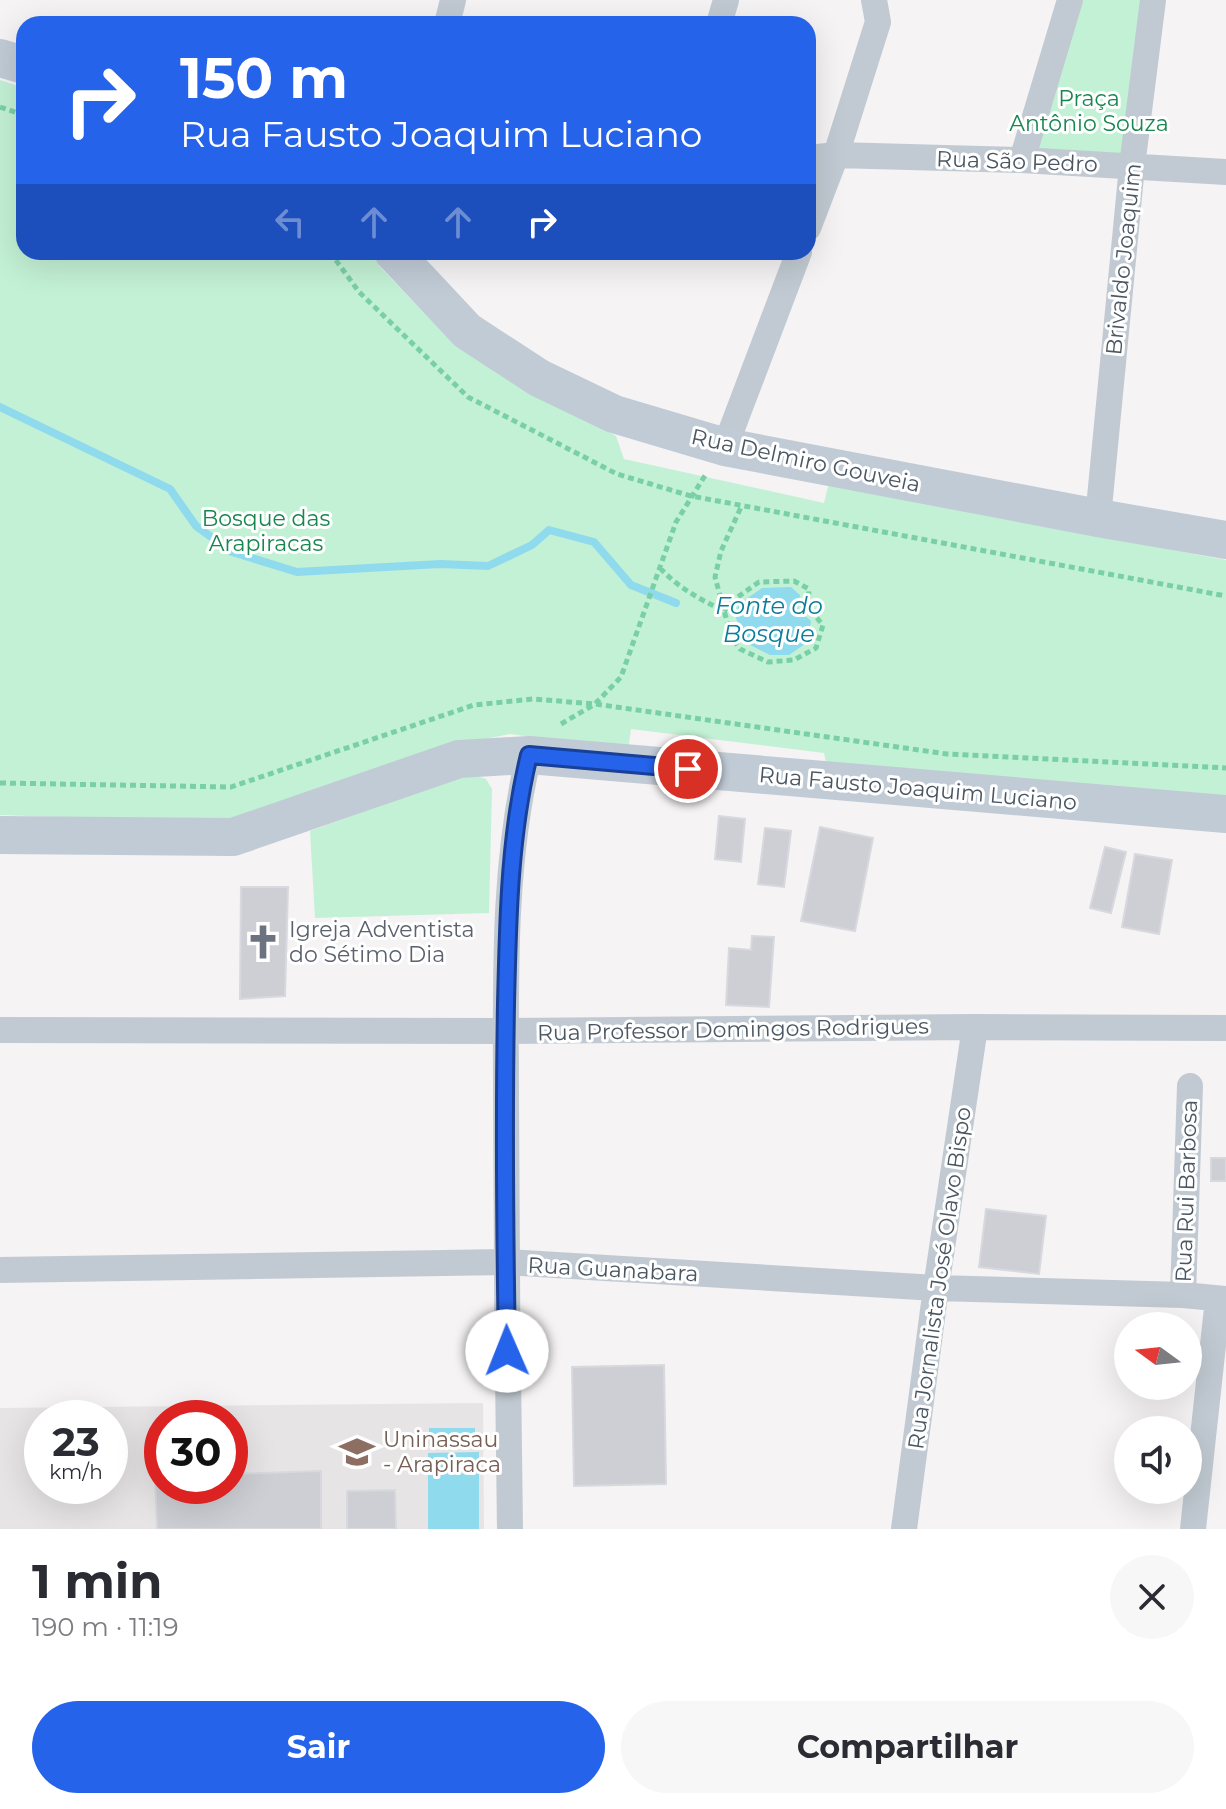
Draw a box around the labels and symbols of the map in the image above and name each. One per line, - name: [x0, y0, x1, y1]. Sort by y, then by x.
- park label: Praça Antônio Souza: [1009, 85, 1169, 137]
- street label: Rua São Pedro: [936, 145, 1098, 178]
- street label: Brivaldo Joaquim: [1100, 162, 1147, 356]
- street label: Rua Delmiro Gouveia: [689, 423, 923, 498]
- park label: Bosque das Arapiracas: [202, 505, 331, 557]
- water label: Fonte do Bosque: [715, 591, 823, 648]
- pin: [654, 735, 722, 803]
- street label: Rua Fausto Joaquim Luciano: [758, 761, 1078, 816]
- place label: Igreja Adventista do Sétimo Dia: [289, 916, 475, 968]
- church icon: Igreja Adventista do Sétimo Dia: [244, 923, 282, 961]
- street label: Rua Professor Domingos Rodrigues: [537, 1013, 929, 1046]
- street label: Rua Rui Barbosa: [1170, 1099, 1203, 1283]
- street label: Rua Jornalista José Olavo Bispo: [902, 1105, 977, 1451]
- street label: Rua Guanabara: [527, 1252, 699, 1287]
- position arrow: [465, 1309, 549, 1393]
- north arrow: [1114, 1312, 1202, 1400]
- speed limit sign: 30: [144, 1400, 248, 1504]
- place label: Uninassau - Arapiraca: [383, 1426, 501, 1478]
- school or university icon: Uninassau - Arapiraca: [338, 1433, 376, 1471]

